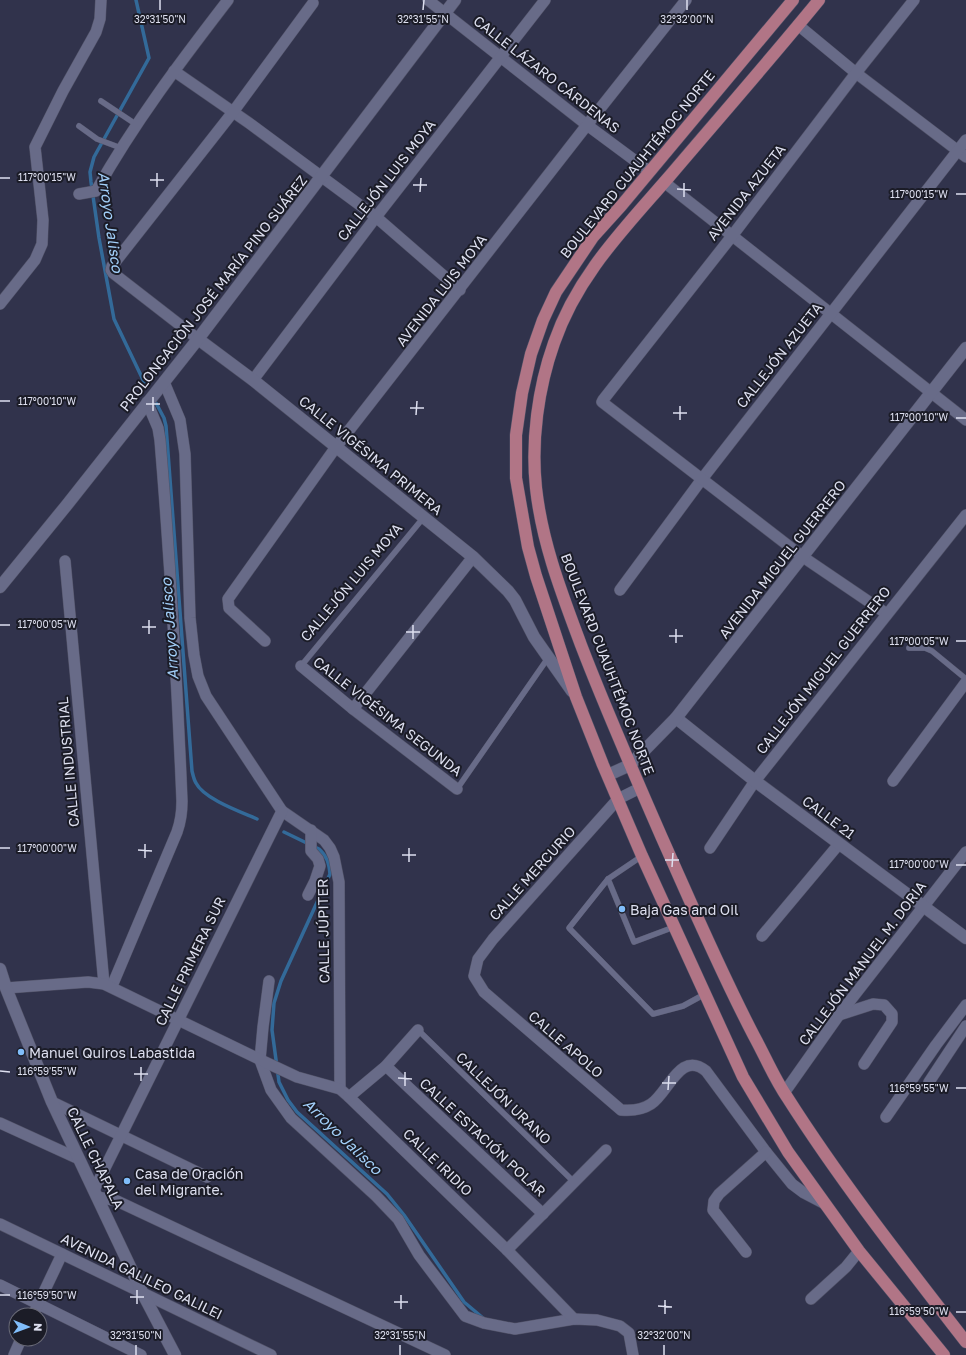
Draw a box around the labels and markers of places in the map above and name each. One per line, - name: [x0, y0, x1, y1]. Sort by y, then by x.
- place label: Baja Gas and Oil: [630, 901, 738, 918]
- marker: Baja Gas and Oil: [617, 904, 627, 914]
- place label: Manuel Quiros Labastida: [29, 1044, 195, 1061]
- marker: Manuel Quiros Labastida: [16, 1047, 26, 1057]
- place label: Casa de Oración del Migrante.: [135, 1165, 243, 1198]
- marker: Casa de Oración del Migrante.: [122, 1176, 132, 1186]

